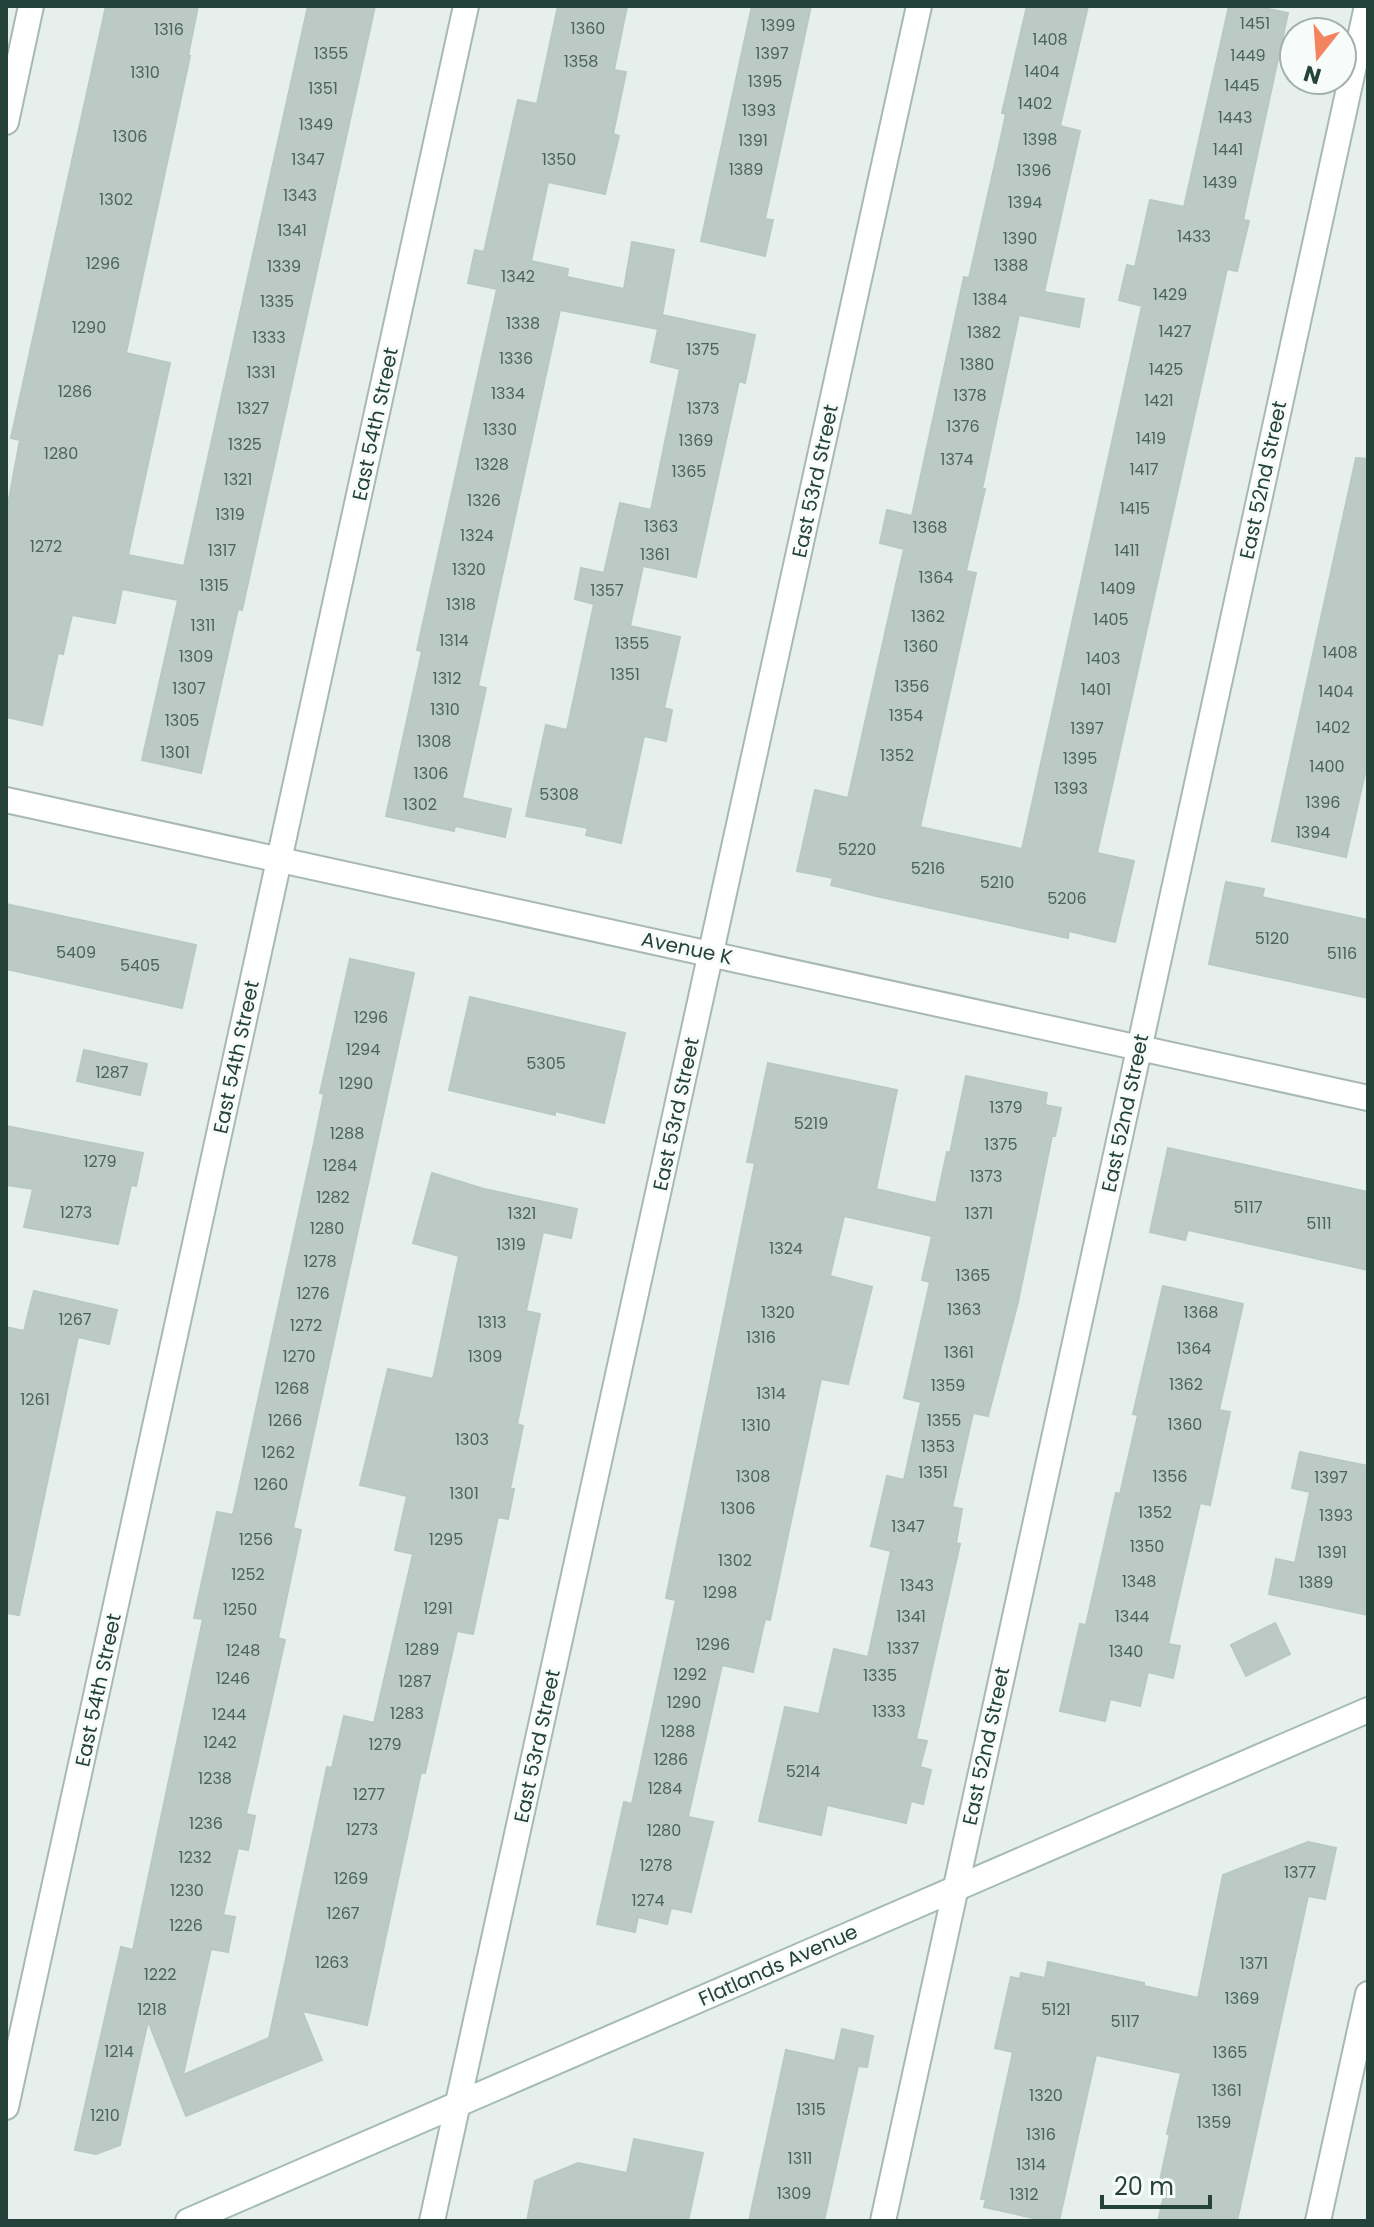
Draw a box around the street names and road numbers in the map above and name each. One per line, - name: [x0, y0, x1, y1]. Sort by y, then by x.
- street label: East 54th Street: [345, 345, 405, 503]
- street label: East 52nd Street: [1233, 398, 1293, 562]
- street label: East 53rd Street: [785, 402, 845, 560]
- street label: Avenue K: [639, 925, 735, 971]
- street label: East 54th Street: [206, 978, 266, 1136]
- street label: East 52nd Street: [1095, 1031, 1155, 1195]
- street label: East 53rd Street: [646, 1035, 706, 1193]
- street label: East 54th Street: [68, 1611, 128, 1769]
- street label: East 52nd Street: [956, 1664, 1016, 1828]
- street label: East 53rd Street: [507, 1667, 567, 1825]
- street label: Flatlands Avenue: [694, 1917, 862, 2013]

